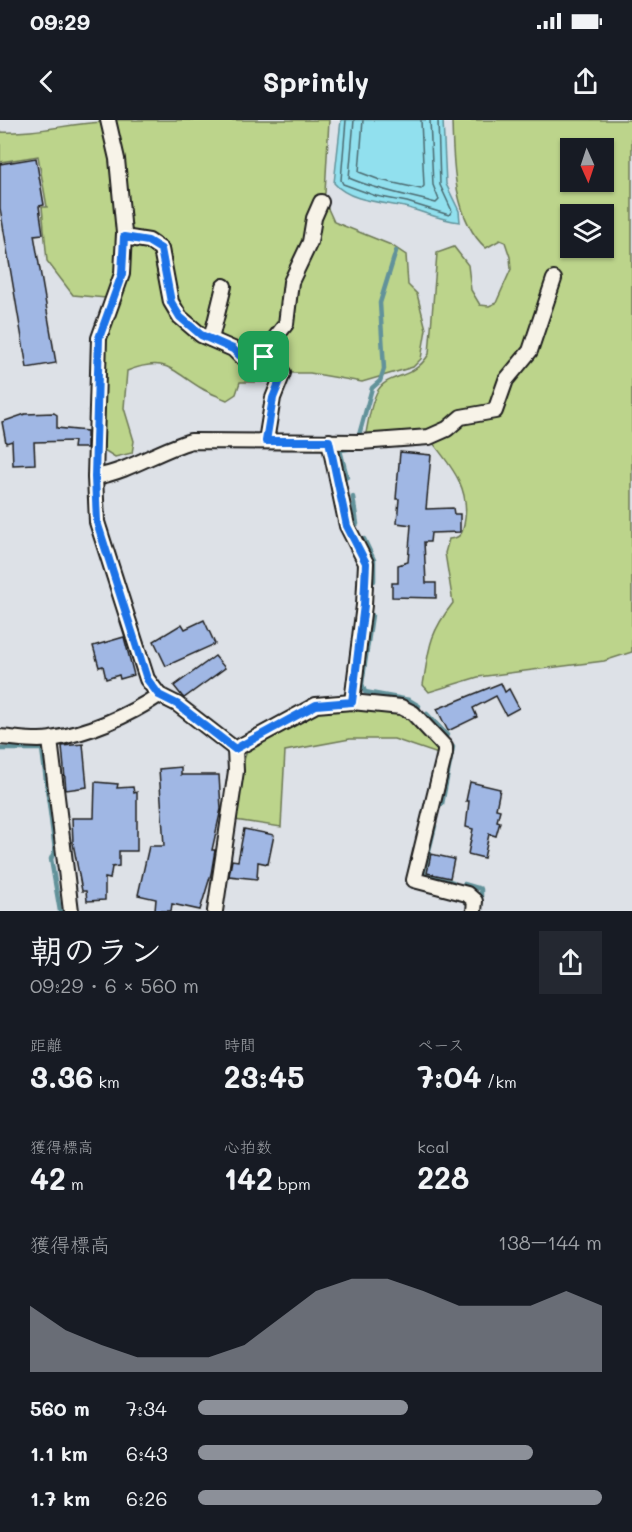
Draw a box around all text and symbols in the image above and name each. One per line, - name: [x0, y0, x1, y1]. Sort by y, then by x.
- text: 09:29: [30, 7, 90, 36]
- text: Sprintly: [263, 64, 369, 99]
- icon: back: [30, 65, 63, 98]
- icon: share: [569, 65, 602, 98]
- north arrow: [560, 138, 614, 192]
- map controls: [560, 138, 614, 258]
- button: layers: [560, 204, 614, 258]
- pin: [238, 331, 289, 382]
- icon: arrive: [247, 340, 280, 373]
- text: 朝のラン: [30, 928, 162, 971]
- button: share: [539, 931, 602, 994]
- text: 09:29 · 6 × 560 m: [30, 972, 199, 998]
- text: 距離: [30, 1034, 62, 1055]
- text: 時間: [224, 1034, 256, 1055]
- text: ペース: [417, 1034, 464, 1055]
- text: 3.36: [30, 1056, 93, 1096]
- text: 23:45: [224, 1056, 304, 1096]
- text: 7:04: [417, 1056, 482, 1096]
- text: km: [93, 1071, 120, 1092]
- text: /km: [482, 1071, 517, 1092]
- text: 獲得標高: [30, 1136, 94, 1157]
- text: 心拍数: [224, 1136, 272, 1157]
- text: kcal: [417, 1136, 449, 1157]
- text: 228: [417, 1157, 469, 1197]
- text: 42: [30, 1158, 66, 1198]
- text: 142: [224, 1158, 273, 1198]
- text: m: [66, 1173, 84, 1194]
- text: bpm: [273, 1173, 311, 1194]
- text: 138–144 m: [498, 1229, 602, 1255]
- text: 獲得標高: [30, 1231, 110, 1257]
- text: 560 m: [30, 1395, 90, 1421]
- text: 7:34: [126, 1395, 167, 1421]
- text: 1.1 km: [30, 1440, 88, 1466]
- text: 6:43: [126, 1440, 168, 1466]
- text: 1.7 km: [30, 1485, 90, 1511]
- text: 6:26: [126, 1485, 168, 1511]

